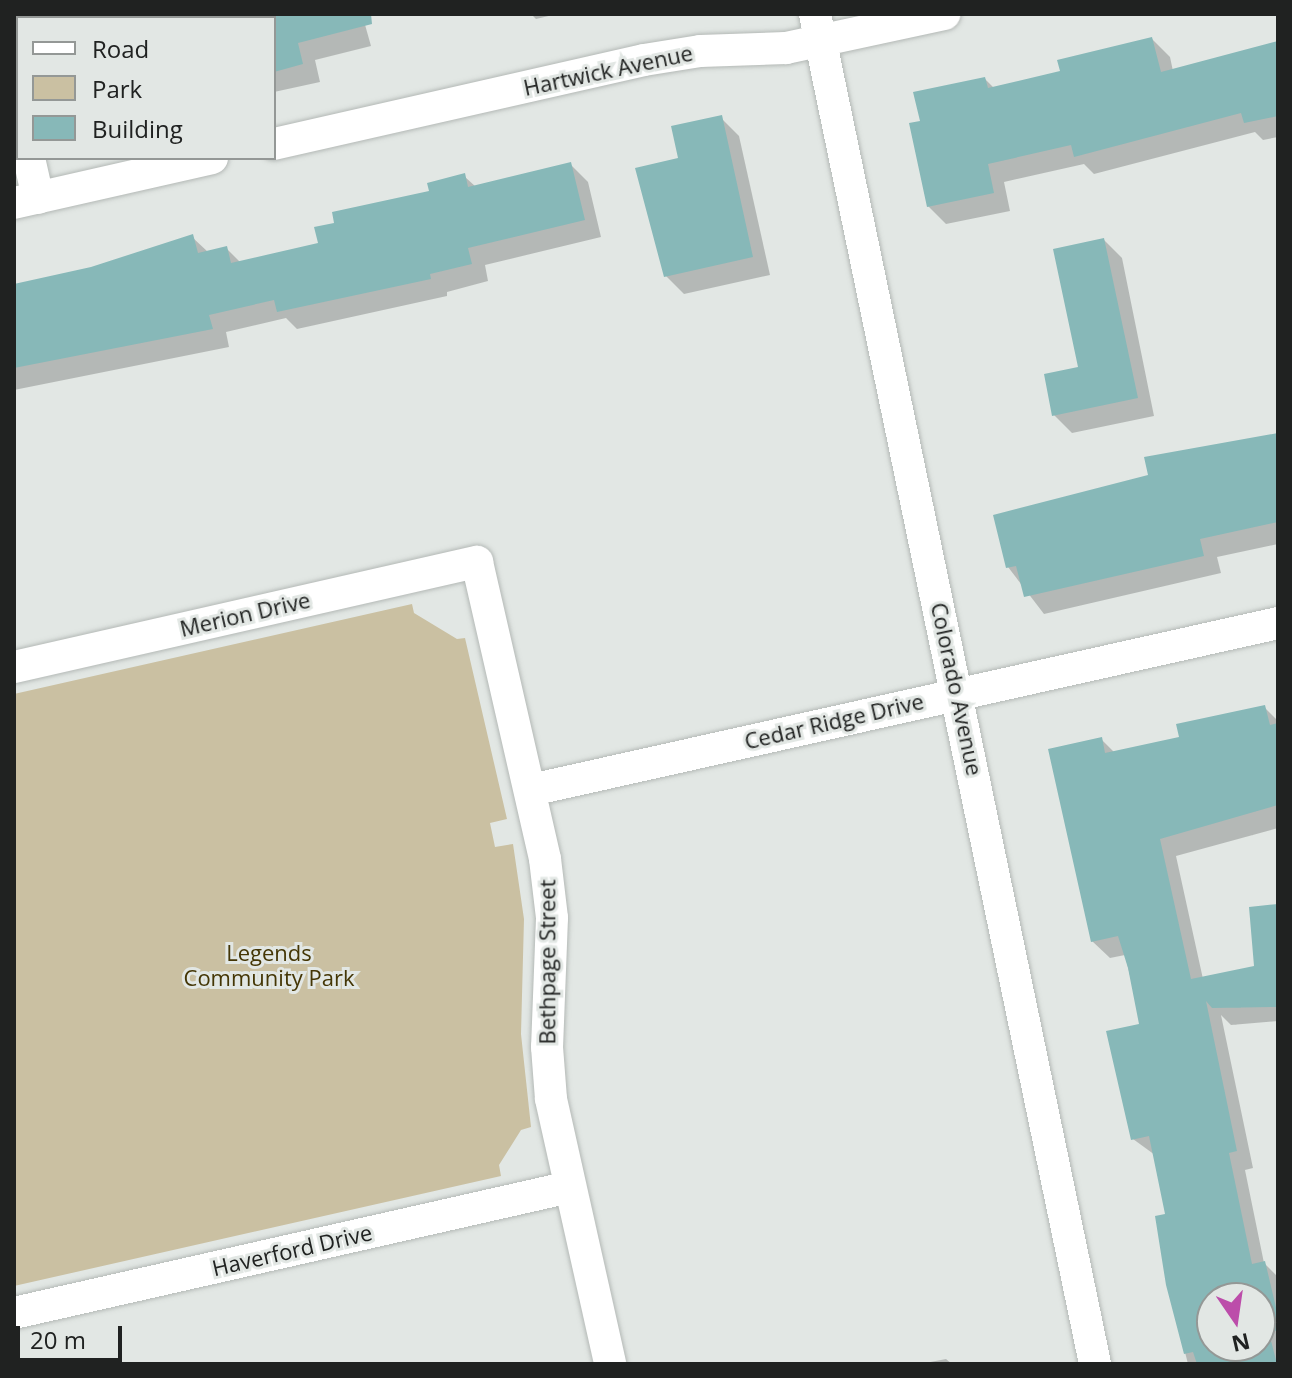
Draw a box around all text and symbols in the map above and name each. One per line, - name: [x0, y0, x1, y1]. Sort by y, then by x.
- legend: [16, 16, 276, 160]
- text: Road: [92, 32, 149, 65]
- street label: Hartwick Avenue: [521, 39, 695, 101]
- text: Park: [92, 72, 142, 105]
- text: Building: [92, 112, 183, 145]
- street label: Merion Drive: [177, 586, 313, 642]
- street label: Colorado Avenue: [926, 600, 988, 778]
- street label: Cedar Ridge Drive: [742, 688, 926, 754]
- street label: Bethpage Street: [534, 879, 560, 1045]
- park label: Legends Community Park: [184, 939, 354, 990]
- street label: Haverford Drive: [209, 1219, 375, 1281]
- north arrow: [1196, 1282, 1276, 1362]
- scale bar: [20, 1310, 126, 1360]
- text: 20 m: [30, 1323, 86, 1356]
- text: N: [1229, 1327, 1253, 1360]

